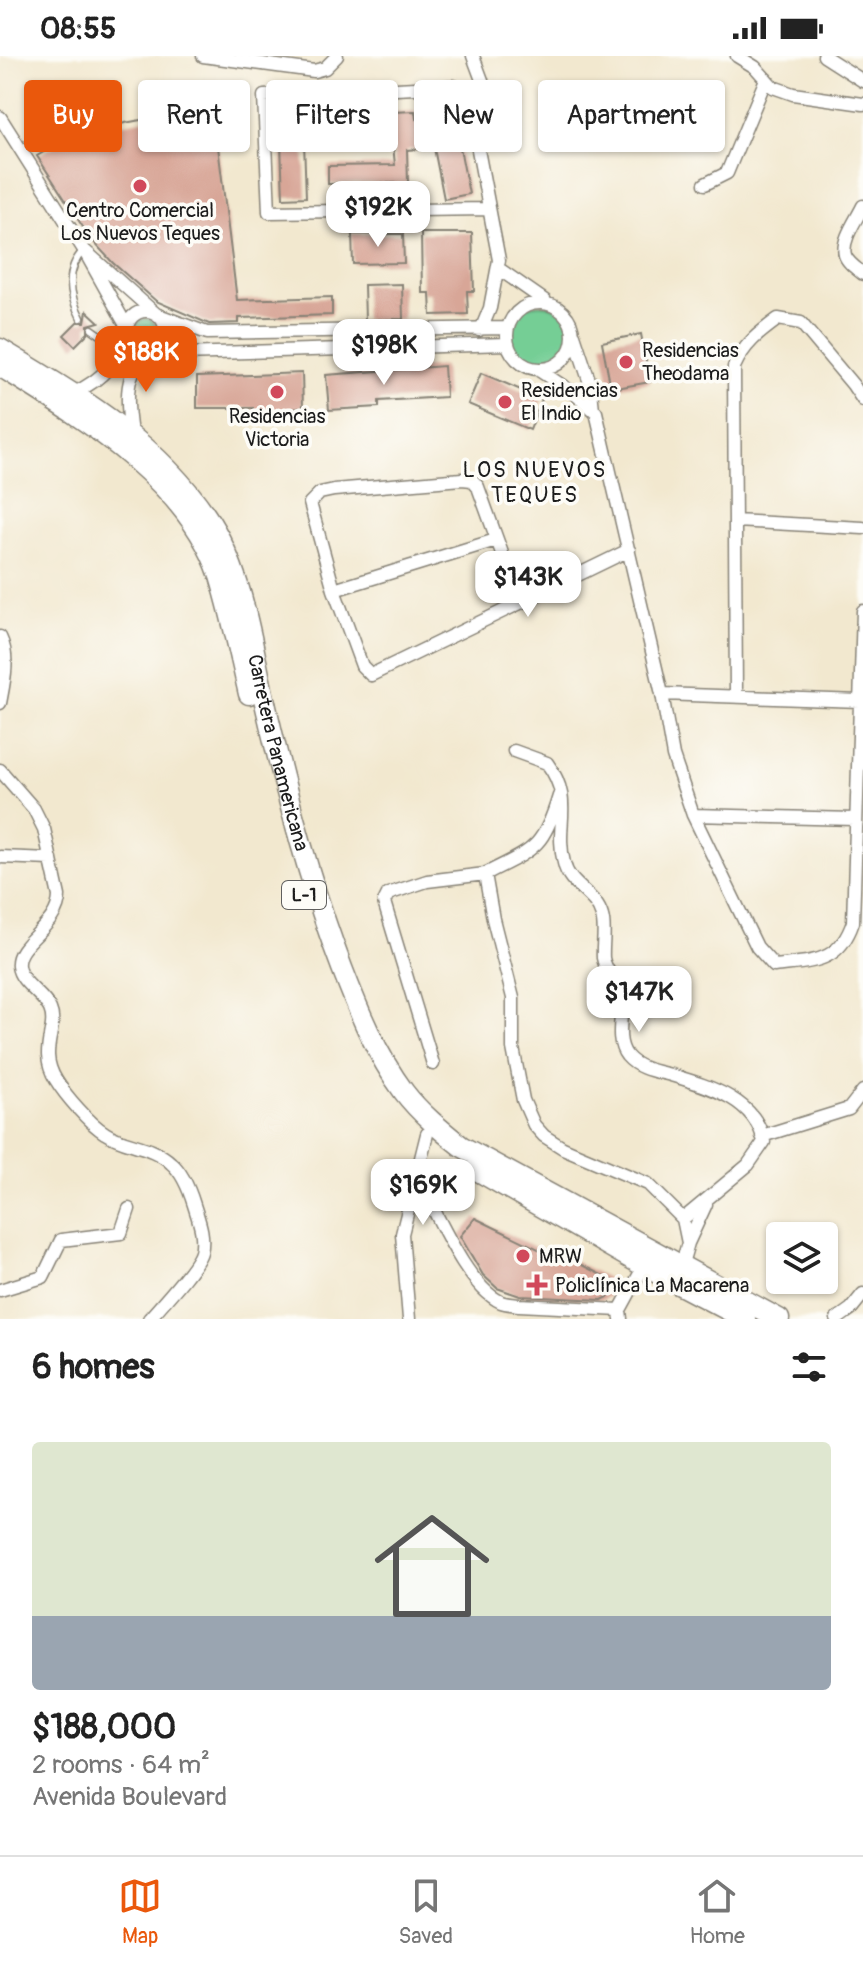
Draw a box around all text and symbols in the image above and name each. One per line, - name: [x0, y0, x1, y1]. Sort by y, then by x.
- text: 08:55: [40, 10, 116, 47]
- chip: Buy: [24, 80, 122, 152]
- chip: Rent: [138, 80, 250, 152]
- chip: Filters: [266, 80, 398, 152]
- chip: New: [414, 80, 522, 152]
- chip: Apartment: [538, 80, 725, 152]
- marker: Centro Comercial Los Nuevos Teques: [131, 177, 149, 195]
- pin: $192K: [322, 181, 434, 249]
- text: $192K: [344, 191, 412, 223]
- place label: Centro Comercial Los Nuevos Teques: [60, 198, 220, 246]
- pin: $198K: [328, 319, 440, 387]
- pin: $188K: [90, 326, 202, 394]
- text: $198K: [351, 329, 417, 361]
- text: $188K: [113, 336, 179, 368]
- place label: Residencias Theodama: [642, 338, 739, 386]
- marker: Residencias Theodama: [617, 353, 635, 371]
- place label: Residencias El Indio: [521, 378, 618, 426]
- marker: Residencias Victoria: [268, 383, 286, 401]
- marker: Residencias El Indio: [496, 393, 514, 411]
- place label: Residencias Victoria: [229, 404, 325, 452]
- district label: LOS NUEVOS TEQUES: [463, 456, 607, 509]
- pin: $143K: [472, 551, 584, 619]
- text: $143K: [493, 561, 563, 593]
- street label: Carretera Panamericana: [243, 652, 315, 854]
- road number: L-1: [282, 881, 326, 909]
- pin: $147K: [583, 966, 695, 1034]
- text: $147K: [605, 976, 673, 1008]
- pin: $169K: [367, 1159, 479, 1227]
- text: $169K: [389, 1169, 457, 1201]
- map controls: [766, 1222, 838, 1294]
- button: layers: [766, 1222, 838, 1294]
- place label: MRW: [539, 1244, 582, 1269]
- marker: MRW: [514, 1247, 532, 1265]
- place label: Policlínica La Macarena: [555, 1273, 749, 1298]
- marker: Policlínica La Macarena: [526, 1274, 548, 1296]
- icon: filters: [787, 1345, 831, 1389]
- text: 6 homes: [32, 1346, 155, 1389]
- icon: home: [360, 1494, 504, 1638]
- text: $188,000: [32, 1706, 176, 1749]
- text: 2 rooms · 64 m²: [32, 1749, 210, 1781]
- text: Avenida Boulevard: [32, 1781, 227, 1813]
- tab: Map: [118, 1874, 162, 1950]
- tab: Saved: [398, 1874, 453, 1950]
- tab: Home: [689, 1874, 745, 1950]

